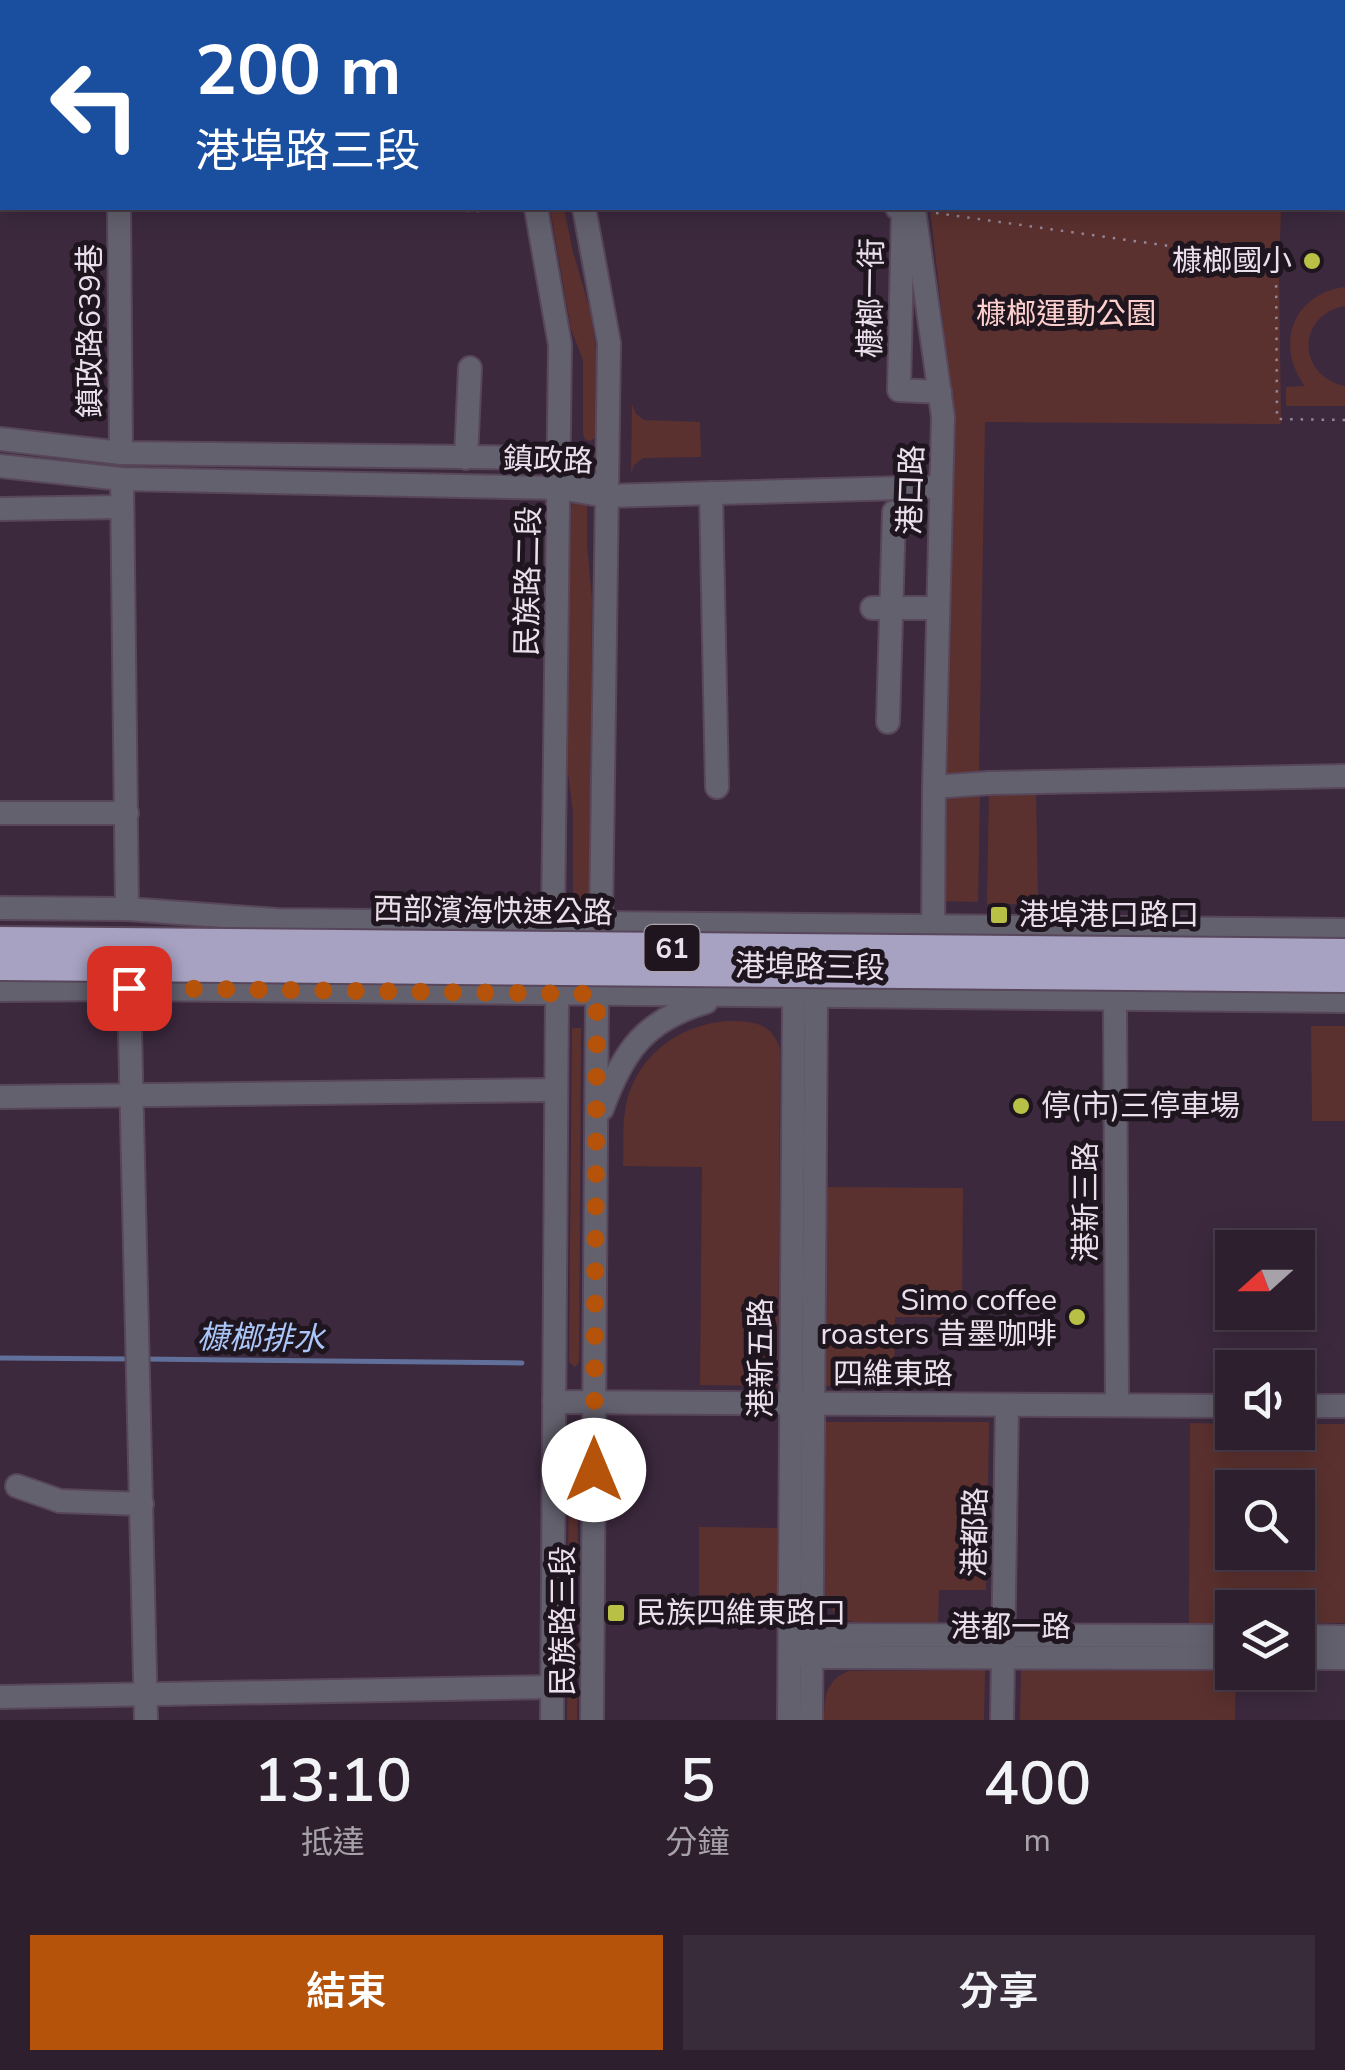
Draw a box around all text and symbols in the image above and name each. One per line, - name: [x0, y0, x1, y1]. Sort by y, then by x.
- text: 200 m: [195, 23, 401, 119]
- icon: left: [30, 40, 160, 170]
- text: 港埠路三段: [195, 121, 420, 182]
- street label: 槺榔一街: [850, 238, 893, 358]
- place label: 槺榔國小: [1172, 241, 1292, 282]
- street label: 鎮政路639巷: [70, 244, 111, 418]
- marker: 槺榔國小: [1301, 250, 1323, 272]
- park label: 槺榔運動公園: [976, 294, 1156, 335]
- street label: 鎮政路: [502, 438, 594, 483]
- street label: 港口路: [889, 444, 934, 536]
- street label: 民族路二段: [507, 506, 550, 656]
- street label: 西部濱海快速公路: [373, 889, 613, 934]
- place label: 港埠港口路口: [1019, 895, 1199, 936]
- marker: 港埠港口路口: [988, 904, 1010, 926]
- road number: 61: [644, 925, 700, 971]
- pin: [87, 946, 172, 1031]
- street label: 港埠路三段: [735, 946, 885, 989]
- icon: arrive: [102, 961, 157, 1016]
- place label: 停(市)三停車場: [1041, 1086, 1240, 1127]
- marker: 停(市)三停車場: [1010, 1095, 1032, 1117]
- street label: 港新三路: [1066, 1142, 1107, 1262]
- north arrow: [1215, 1230, 1315, 1330]
- map controls: [1215, 1230, 1315, 1690]
- place label: Simo coffee roasters 昔墨咖啡: [821, 1280, 1057, 1355]
- street label: 港新五路: [741, 1298, 782, 1418]
- marker: Simo coffee roasters 昔墨咖啡: [1066, 1306, 1088, 1328]
- water label: 槺榔排水: [197, 1316, 327, 1361]
- button: sound: [1215, 1350, 1315, 1450]
- street label: 四維東路: [833, 1354, 953, 1395]
- position arrow: [542, 1418, 646, 1522]
- button: search: [1215, 1470, 1315, 1570]
- street label: 港都路: [954, 1487, 997, 1577]
- street label: 民族路三段: [543, 1546, 584, 1696]
- button: layers: [1215, 1590, 1315, 1690]
- place label: 民族四維東路口: [636, 1593, 846, 1634]
- marker: 民族四維東路口: [605, 1602, 627, 1624]
- street label: 港都一路: [951, 1607, 1071, 1648]
- text: 13:10: [254, 1740, 412, 1822]
- text: 5: [680, 1740, 716, 1822]
- text: 400: [983, 1743, 1091, 1825]
- text: m: [1024, 1819, 1051, 1862]
- text: 抵達: [301, 1821, 365, 1864]
- text: 分鐘: [666, 1821, 730, 1864]
- button: 結束: [30, 1935, 663, 2050]
- button: 分享: [683, 1935, 1315, 2050]

